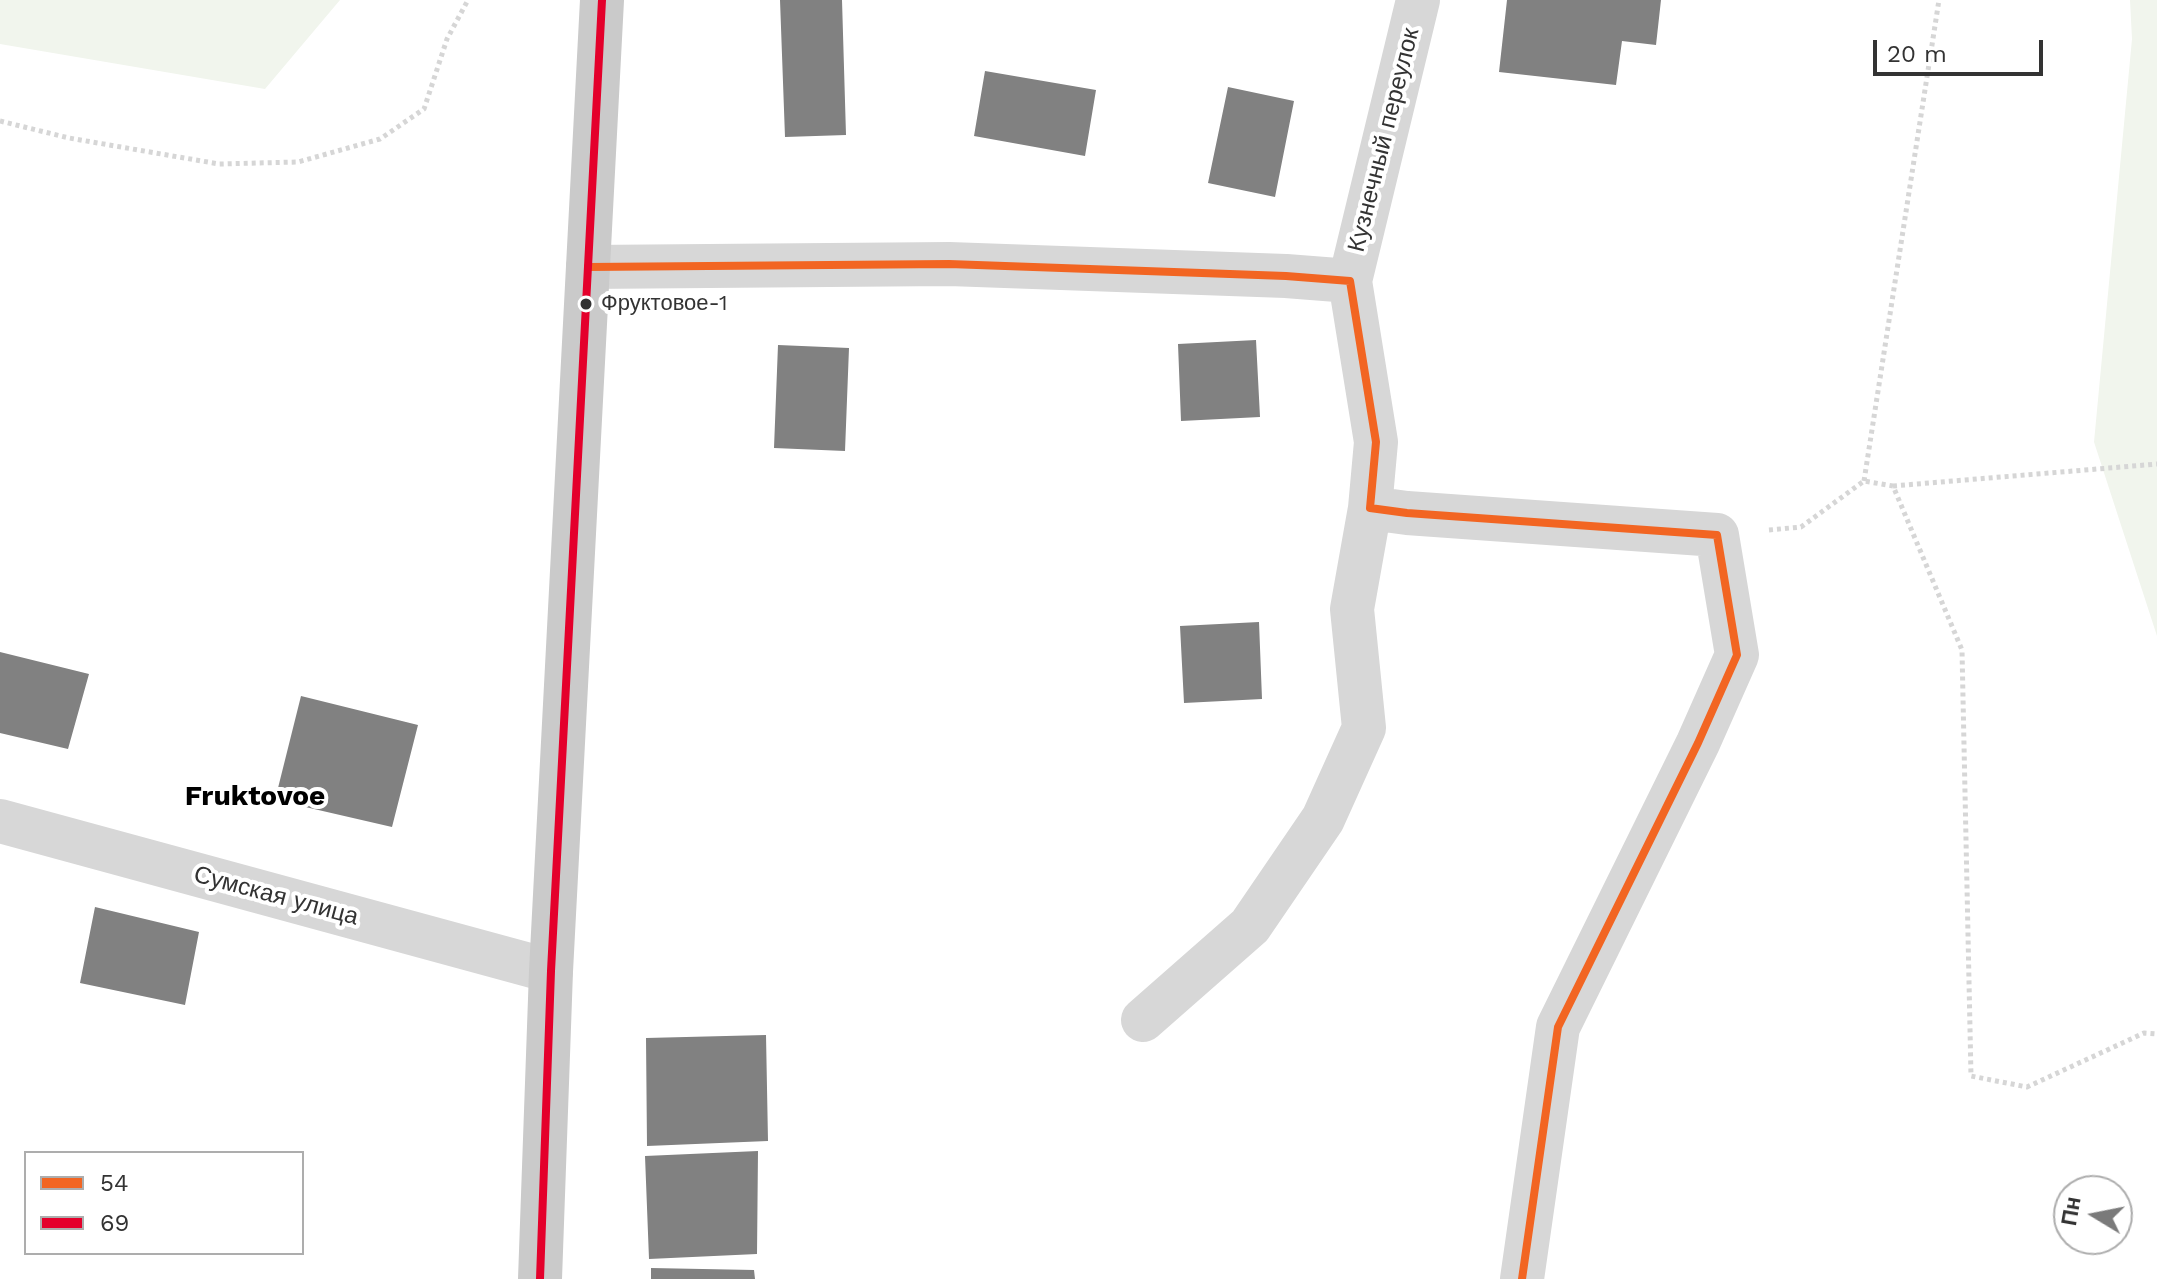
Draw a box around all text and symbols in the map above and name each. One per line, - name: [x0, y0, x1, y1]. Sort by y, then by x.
- scale bar: [1877, 24, 2047, 74]
- street label: Кузнечный переулок: [1342, 25, 1426, 255]
- text: 20 m: [1887, 40, 1947, 68]
- place label: Фруктовое-1: [601, 291, 727, 317]
- marker: Фруктовое-1: [578, 296, 594, 312]
- district label: Fruktovoe: [185, 780, 325, 814]
- street label: Сумская улица: [191, 860, 361, 932]
- legend: [24, 1151, 304, 1255]
- text: 54: [100, 1169, 129, 1197]
- north arrow: [2053, 1175, 2133, 1255]
- text: Пн: [2056, 1195, 2086, 1228]
- text: 69: [100, 1209, 129, 1237]

